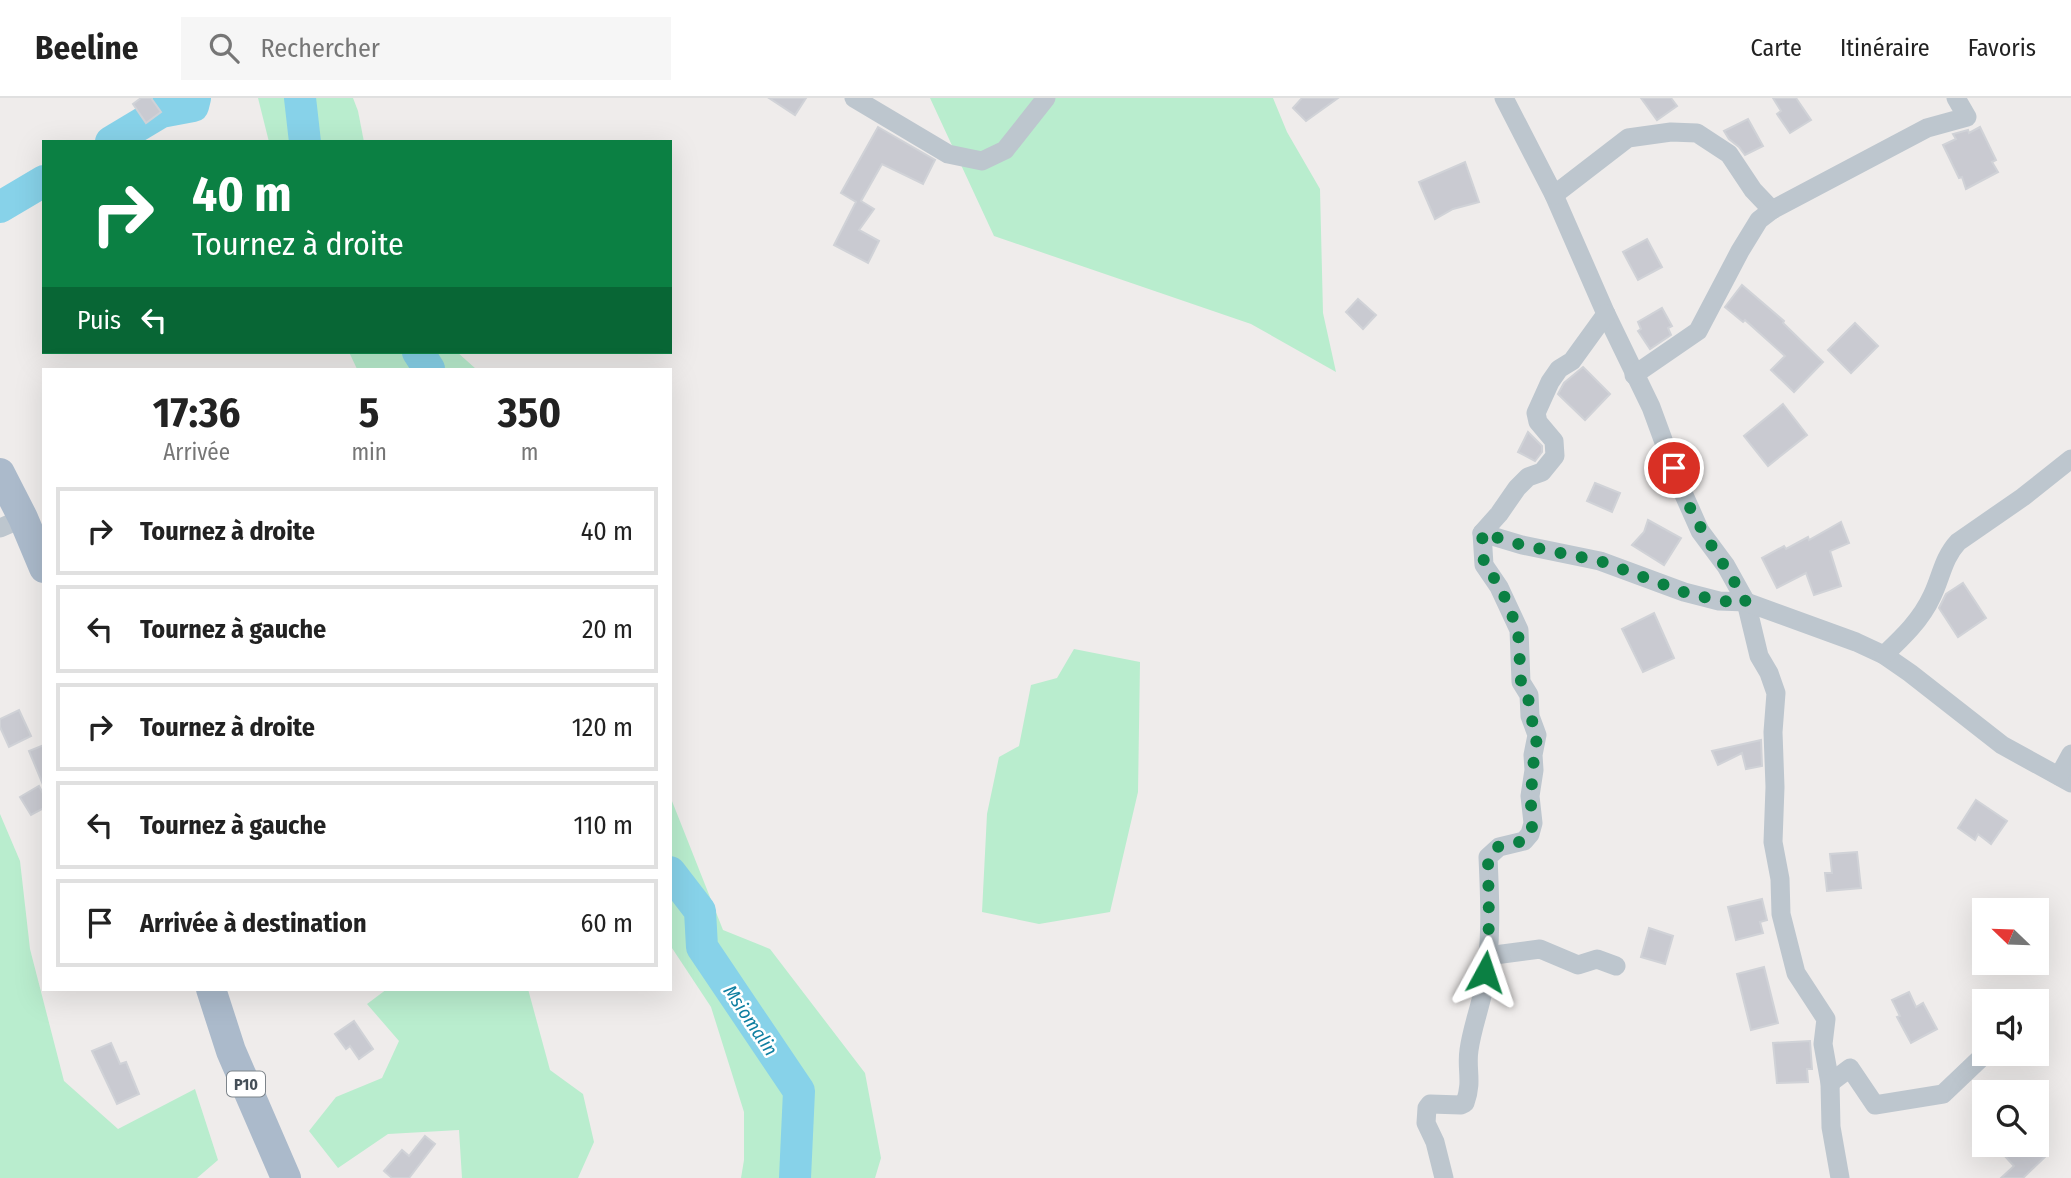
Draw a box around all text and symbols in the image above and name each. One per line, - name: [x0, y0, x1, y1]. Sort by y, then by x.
- search box: [181, 17, 671, 80]
- text: Beeline: [35, 28, 139, 68]
- icon: search: [205, 29, 243, 67]
- text: Rechercher: [261, 33, 380, 64]
- text: Carte: [1751, 34, 1802, 62]
- text: Itinéraire: [1840, 34, 1930, 62]
- text: Favoris: [1968, 34, 2036, 62]
- text: 40 m: [192, 165, 292, 224]
- icon: right: [77, 168, 168, 259]
- text: Tournez à droite: [192, 225, 404, 263]
- icon: left: [135, 301, 173, 339]
- text: Puis: [77, 305, 121, 336]
- text: 17:36: [153, 388, 241, 438]
- text: 5: [359, 388, 379, 438]
- text: 350: [498, 388, 561, 438]
- text: Arrivée: [163, 438, 230, 466]
- text: min: [351, 438, 387, 466]
- text: m: [521, 438, 538, 466]
- pin: [1644, 438, 1704, 498]
- icon: arrive: [1655, 449, 1693, 487]
- icon: right: [81, 512, 119, 550]
- text: Tournez à droite: [140, 516, 315, 547]
- text: 40 m: [581, 516, 633, 547]
- icon: left: [81, 610, 119, 648]
- text: Tournez à gauche: [140, 614, 326, 645]
- text: 20 m: [582, 614, 633, 645]
- icon: right: [81, 708, 119, 746]
- text: Tournez à droite: [140, 712, 315, 743]
- text: 120 m: [572, 712, 633, 743]
- icon: left: [81, 806, 119, 844]
- text: Tournez à gauche: [140, 810, 326, 841]
- text: 110 m: [573, 810, 633, 841]
- north arrow: [1972, 898, 2049, 975]
- map controls: [1972, 898, 2049, 1157]
- icon: arrive: [81, 904, 119, 942]
- text: Arrivée à destination: [140, 908, 367, 939]
- text: 60 m: [580, 908, 633, 939]
- position arrow: [1448, 935, 1522, 1009]
- water label: Msiomalin: [719, 981, 783, 1060]
- button: sound: [1972, 989, 2049, 1066]
- road number: P10: [227, 1072, 265, 1096]
- button: search: [1972, 1080, 2049, 1157]

